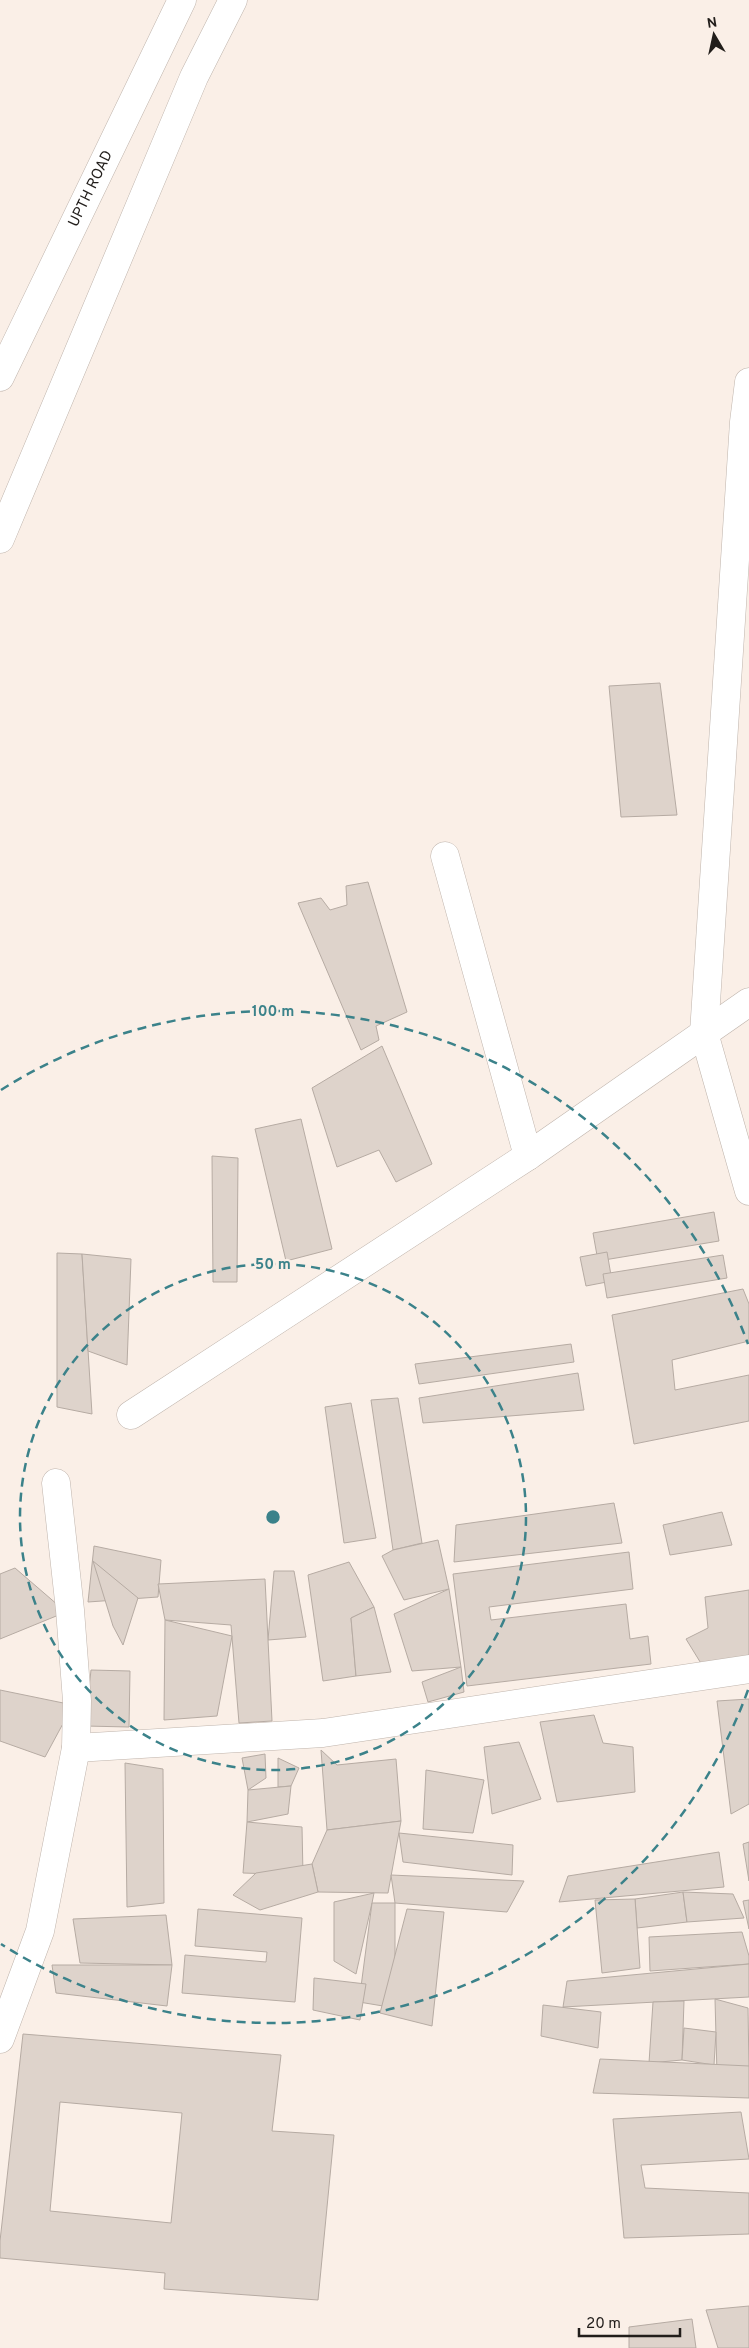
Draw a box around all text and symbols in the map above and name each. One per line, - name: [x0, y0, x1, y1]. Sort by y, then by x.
- north arrow: [689, 10, 739, 60]
- text: N: [706, 14, 719, 33]
- street label: UPTH ROAD: [64, 147, 117, 230]
- text: 100 m: [252, 1003, 294, 1022]
- text: 50 m: [255, 1256, 291, 1275]
- centre of rings: [264, 1508, 282, 1526]
- scale bar: [579, 2306, 680, 2338]
- text: 20 m: [586, 2315, 621, 2334]

